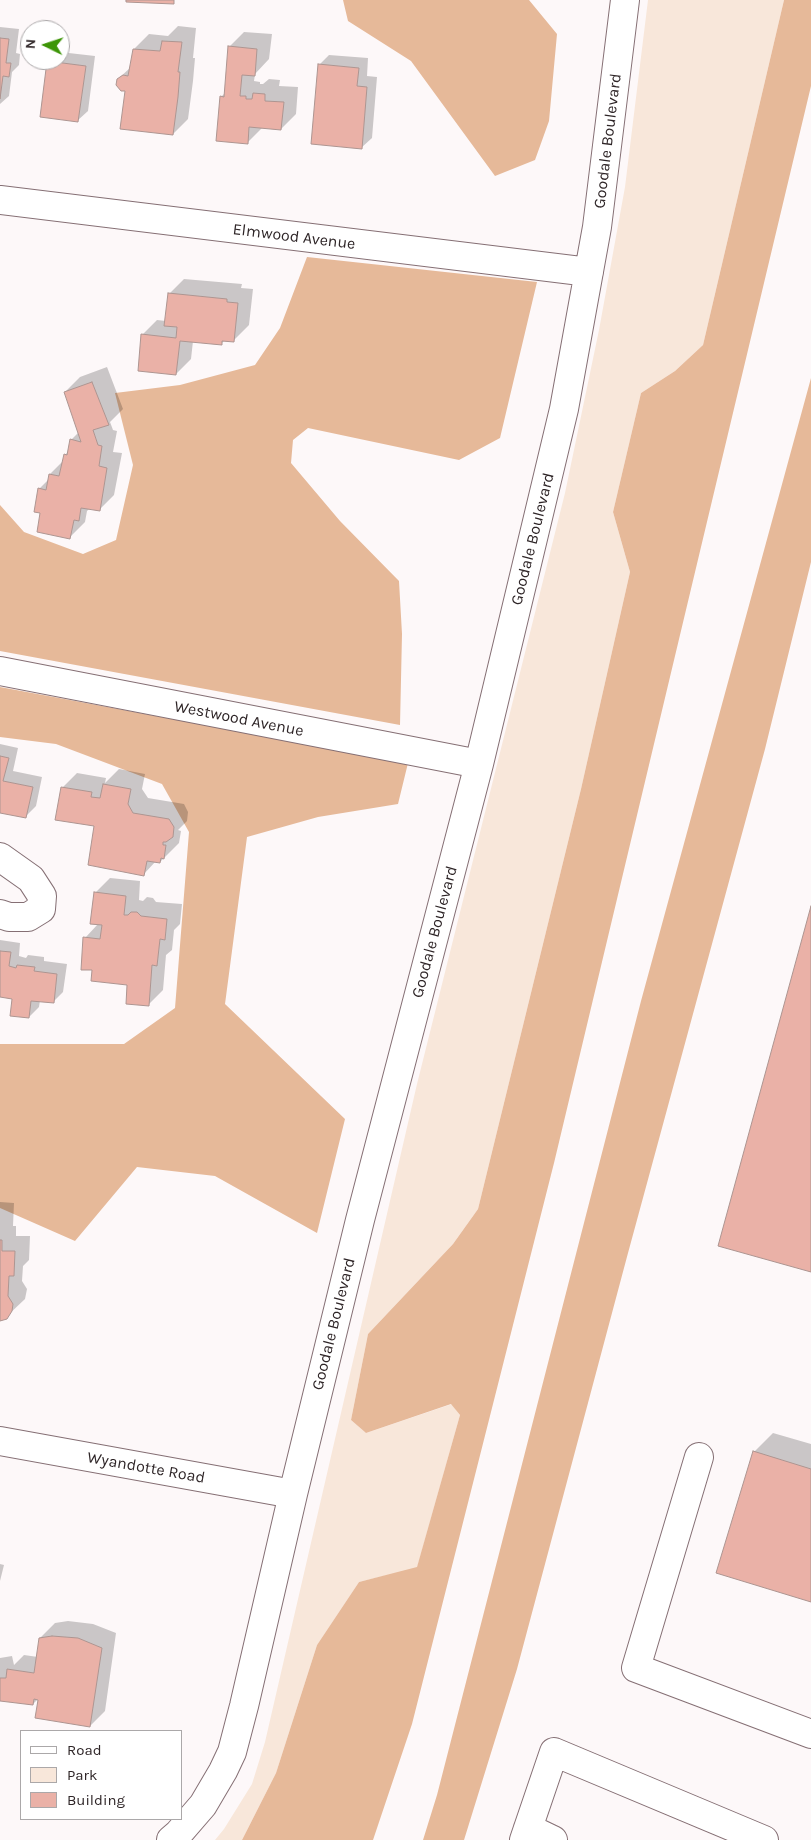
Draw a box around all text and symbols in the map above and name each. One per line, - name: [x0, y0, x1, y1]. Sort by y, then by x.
- north arrow: [20, 20, 70, 70]
- text: N: [22, 38, 39, 50]
- street label: Goodale Boulevard: [590, 72, 626, 210]
- street label: Elmwood Avenue: [232, 220, 356, 254]
- street label: Goodale Boulevard: [507, 471, 559, 607]
- street label: Westwood Avenue: [173, 697, 305, 741]
- street label: Goodale Boulevard: [408, 864, 462, 1000]
- street label: Goodale Boulevard: [308, 1256, 360, 1392]
- street label: Wyandotte Road: [86, 1448, 206, 1488]
- legend: [20, 1730, 182, 1820]
- text: Road: [67, 1741, 102, 1759]
- text: Park: [67, 1766, 97, 1784]
- text: Building: [67, 1791, 125, 1809]

